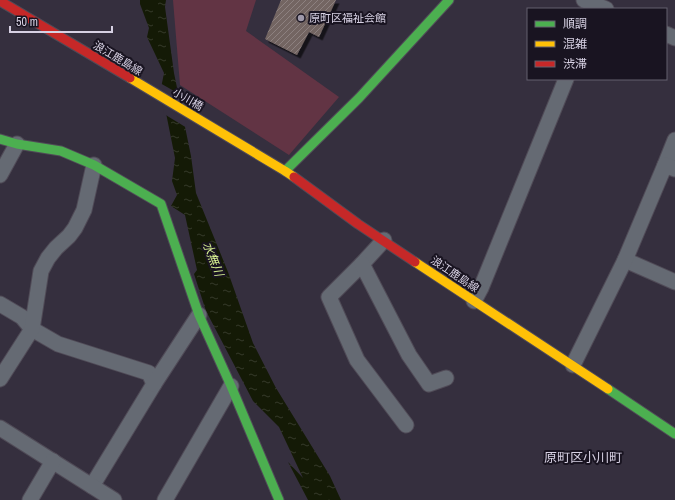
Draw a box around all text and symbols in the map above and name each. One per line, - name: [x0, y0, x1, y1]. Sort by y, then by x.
- scale bar: [10, 8, 112, 34]
- legend: [527, 8, 667, 80]
- place label: 原町区福祉会館: [309, 11, 386, 25]
- marker: 原町区福祉会館: [296, 13, 306, 23]
- text: 50 m: [16, 14, 38, 30]
- text: 順調: [563, 16, 587, 32]
- text: 混雑: [563, 36, 587, 52]
- street label: 浪江鹿島線: [91, 38, 145, 78]
- text: 渋滞: [563, 56, 587, 72]
- street label: 小川橋: [170, 85, 206, 113]
- water label: 水無川: [199, 239, 228, 281]
- street label: 浪江鹿島線: [428, 253, 482, 295]
- district label: 原町区小川町: [544, 449, 622, 466]

